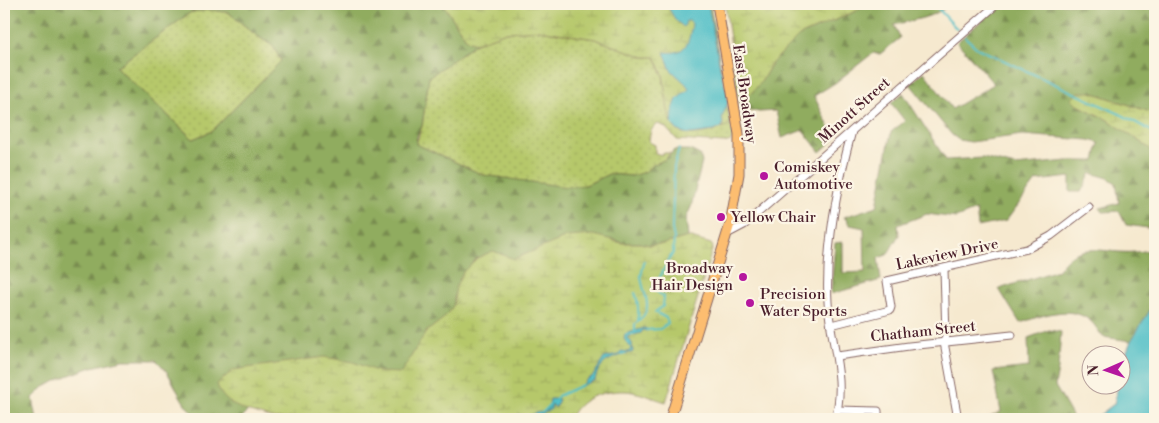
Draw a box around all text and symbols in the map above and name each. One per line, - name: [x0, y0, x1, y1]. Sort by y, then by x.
- street label: East Broadway: [728, 43, 761, 145]
- street label: Minott Street: [815, 73, 895, 148]
- place label: Comiskey Automotive: [773, 158, 853, 194]
- marker: Comiskey Automotive: [758, 170, 770, 182]
- place label: Yellow Chair: [730, 208, 817, 227]
- marker: Yellow Chair: [715, 211, 727, 223]
- street label: Lakeview Drive: [894, 234, 1000, 275]
- place label: Broadway Hair Design: [651, 259, 734, 295]
- marker: Broadway Hair Design: [737, 271, 749, 283]
- place label: Precision Water Sports: [759, 285, 847, 321]
- marker: Precision Water Sports: [744, 297, 756, 309]
- street label: Chatham Street: [869, 316, 977, 346]
- north arrow: [1082, 346, 1132, 396]
- text: N: [1085, 365, 1103, 376]

